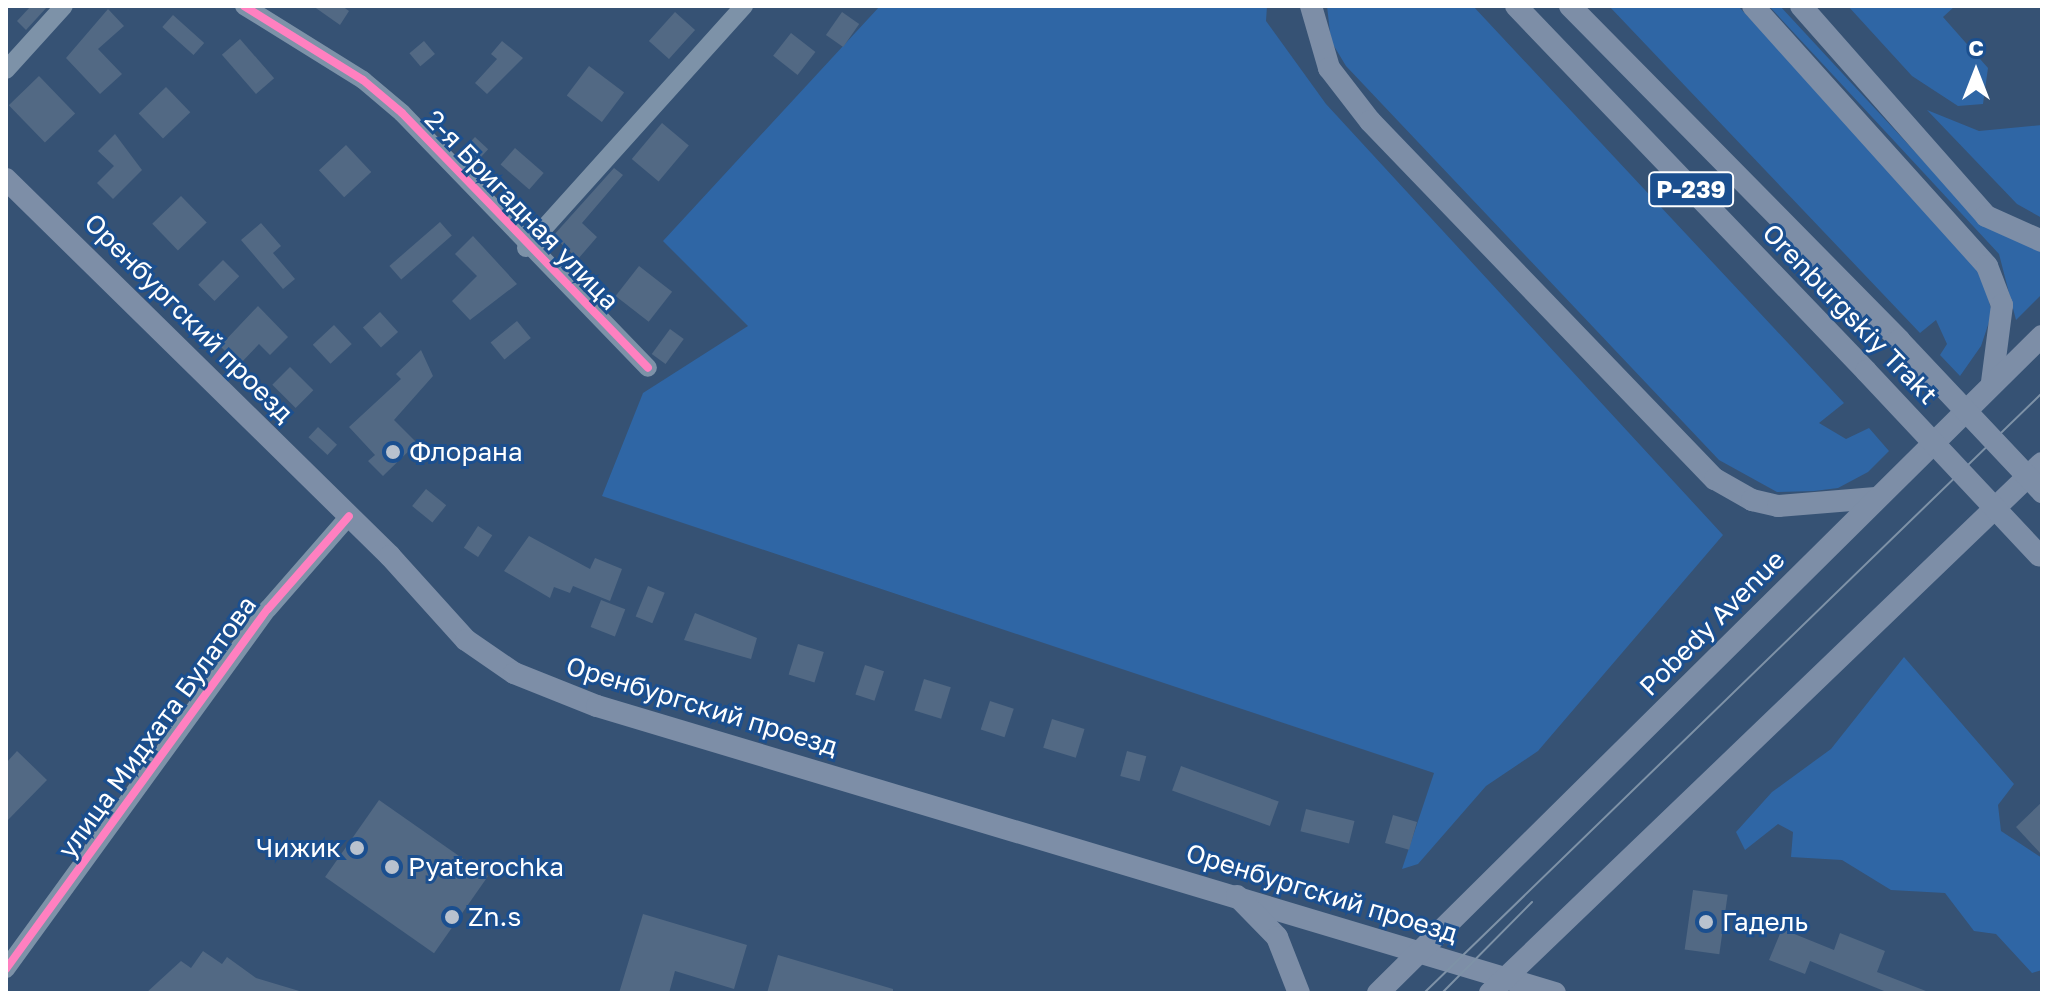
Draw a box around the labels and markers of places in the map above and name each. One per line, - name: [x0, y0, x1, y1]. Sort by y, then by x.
- place label: Флорана: [409, 436, 523, 468]
- marker: Флорана: [384, 443, 402, 461]
- place label: Чижик: [256, 832, 341, 864]
- marker: Чижик: [348, 839, 366, 857]
- place label: Pyaterochka: [408, 851, 564, 883]
- marker: Pyaterochka: [383, 858, 401, 876]
- place label: Zn.s: [468, 901, 521, 933]
- place label: Гадель: [1722, 906, 1808, 938]
- marker: Zn.s: [443, 908, 461, 926]
- marker: Гадель: [1697, 913, 1715, 931]

